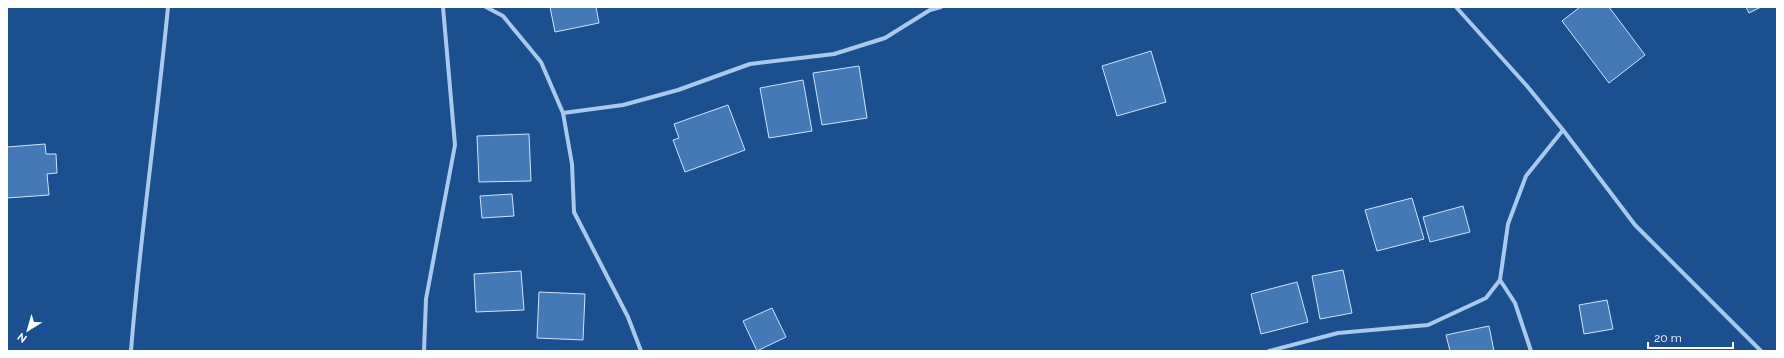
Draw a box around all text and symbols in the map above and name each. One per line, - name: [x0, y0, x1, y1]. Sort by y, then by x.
- north arrow: [8, 310, 48, 350]
- scale bar: [1648, 324, 1733, 350]
- text: N: [15, 330, 30, 345]
- text: 20 m: [1654, 331, 1682, 345]

